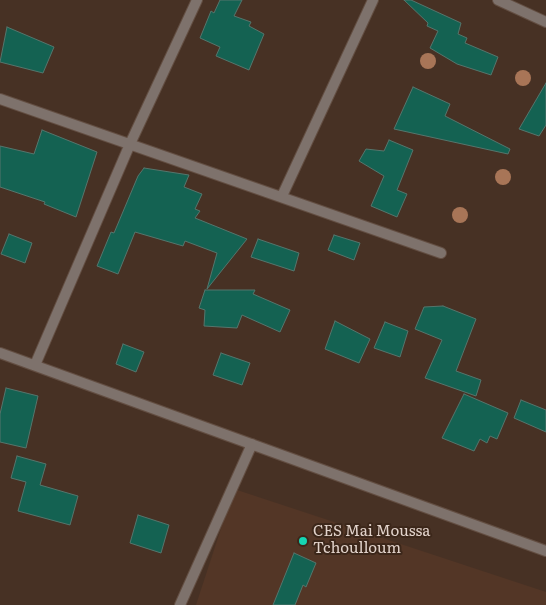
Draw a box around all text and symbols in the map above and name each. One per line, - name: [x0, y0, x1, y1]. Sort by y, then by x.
- place label: CES Mai Moussa Tchoulloum: [313, 523, 430, 558]
- marker: CES Mai Moussa Tchoulloum: [297, 535, 309, 547]

